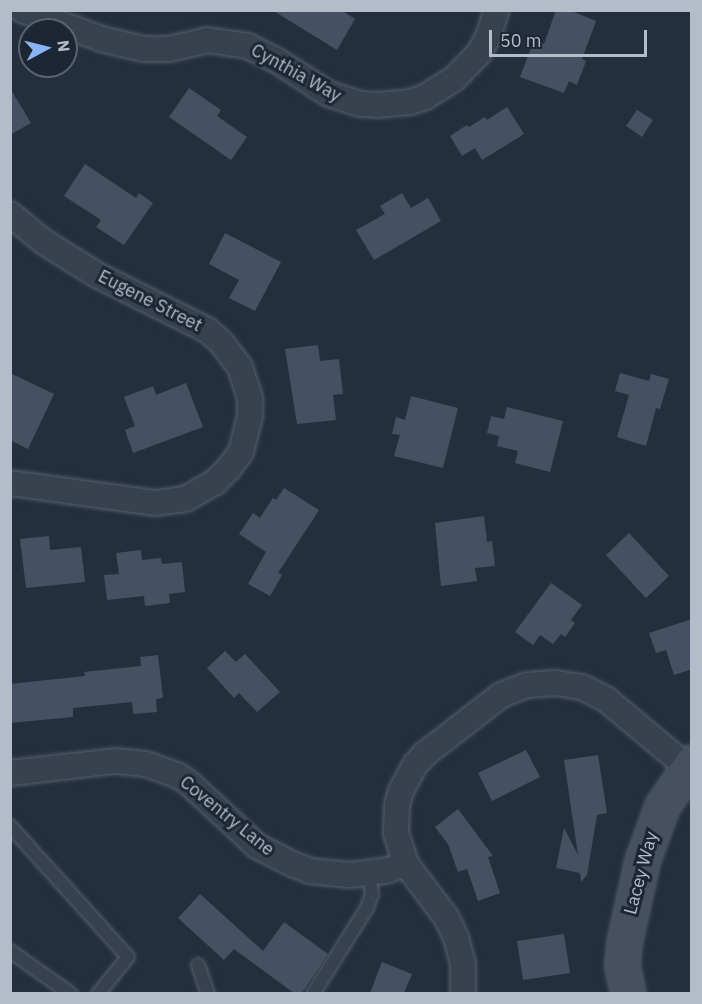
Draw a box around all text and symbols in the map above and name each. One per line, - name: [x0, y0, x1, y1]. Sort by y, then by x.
- north arrow: [18, 18, 78, 78]
- scale bar: [492, 18, 650, 56]
- text: 50 m: [500, 29, 542, 52]
- text: N: [53, 39, 75, 53]
- street label: Cynthia Way: [247, 39, 345, 107]
- street label: Eugene Street: [94, 266, 206, 336]
- street label: Coventry Lane: [176, 771, 278, 861]
- street label: Lacey Way: [620, 829, 662, 917]

